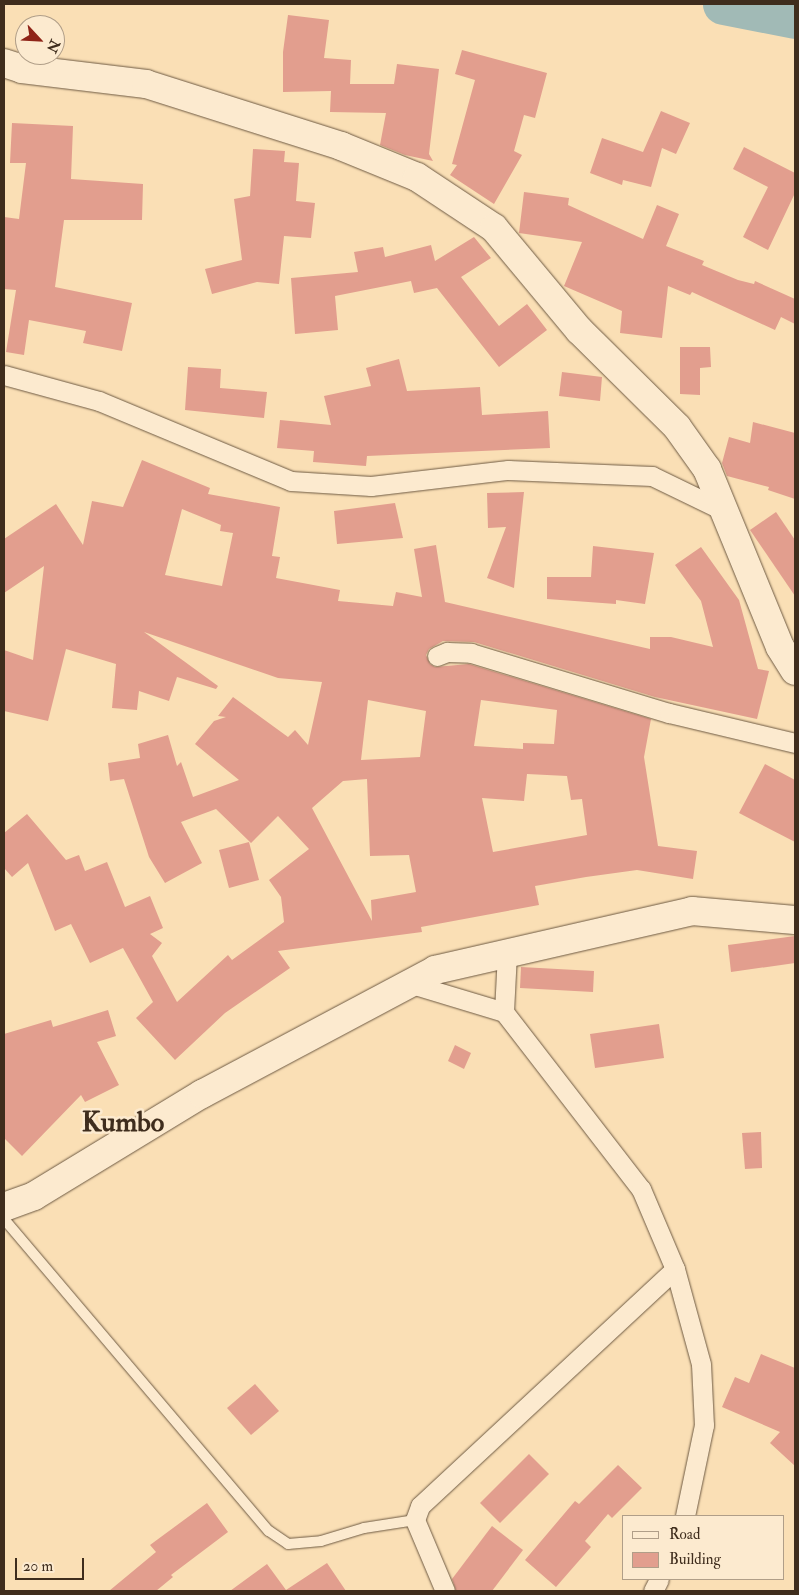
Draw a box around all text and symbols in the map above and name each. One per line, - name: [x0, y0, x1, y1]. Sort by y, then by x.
- north arrow: [15, 15, 65, 65]
- text: N: [43, 37, 63, 55]
- district label: Kumbo: [82, 1106, 164, 1140]
- legend: [622, 1515, 784, 1580]
- text: Road: [669, 1525, 700, 1544]
- scale bar: [18, 1548, 86, 1580]
- text: Building: [669, 1550, 721, 1569]
- text: 20 m: [23, 1557, 53, 1576]

